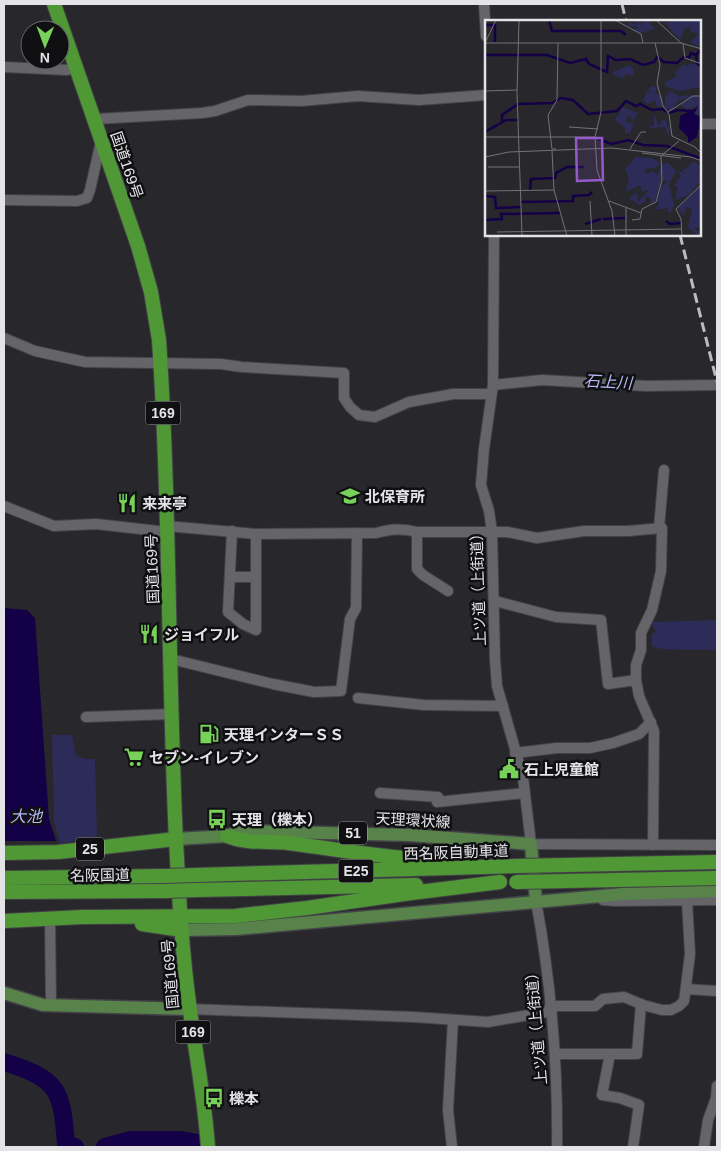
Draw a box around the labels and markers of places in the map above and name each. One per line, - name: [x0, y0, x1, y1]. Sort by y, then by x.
- school or university icon: 北保育所: [339, 485, 361, 507]
- place label: 北保育所: [365, 488, 425, 505]
- restaurant icon: 来来亭: [116, 492, 138, 514]
- place label: 来来亭: [142, 495, 187, 512]
- restaurant icon: ジョイフル: [138, 623, 160, 645]
- place label: ジョイフル: [164, 626, 239, 643]
- fuel station icon: 天理インターＳＳ: [198, 723, 220, 745]
- place label: 天理インターＳＳ: [224, 726, 344, 743]
- supermarket icon: セブン-イレブン: [123, 746, 145, 768]
- place label: セブン-イレブン: [149, 749, 259, 766]
- public building icon: 石上児童館: [498, 758, 520, 780]
- place label: 石上児童館: [524, 761, 599, 778]
- bus stop icon: 天理（櫟本）: [206, 808, 228, 830]
- place label: 天理（櫟本）: [232, 811, 322, 828]
- bus stop icon: 櫟本: [203, 1087, 225, 1109]
- place label: 櫟本: [229, 1090, 259, 1107]

